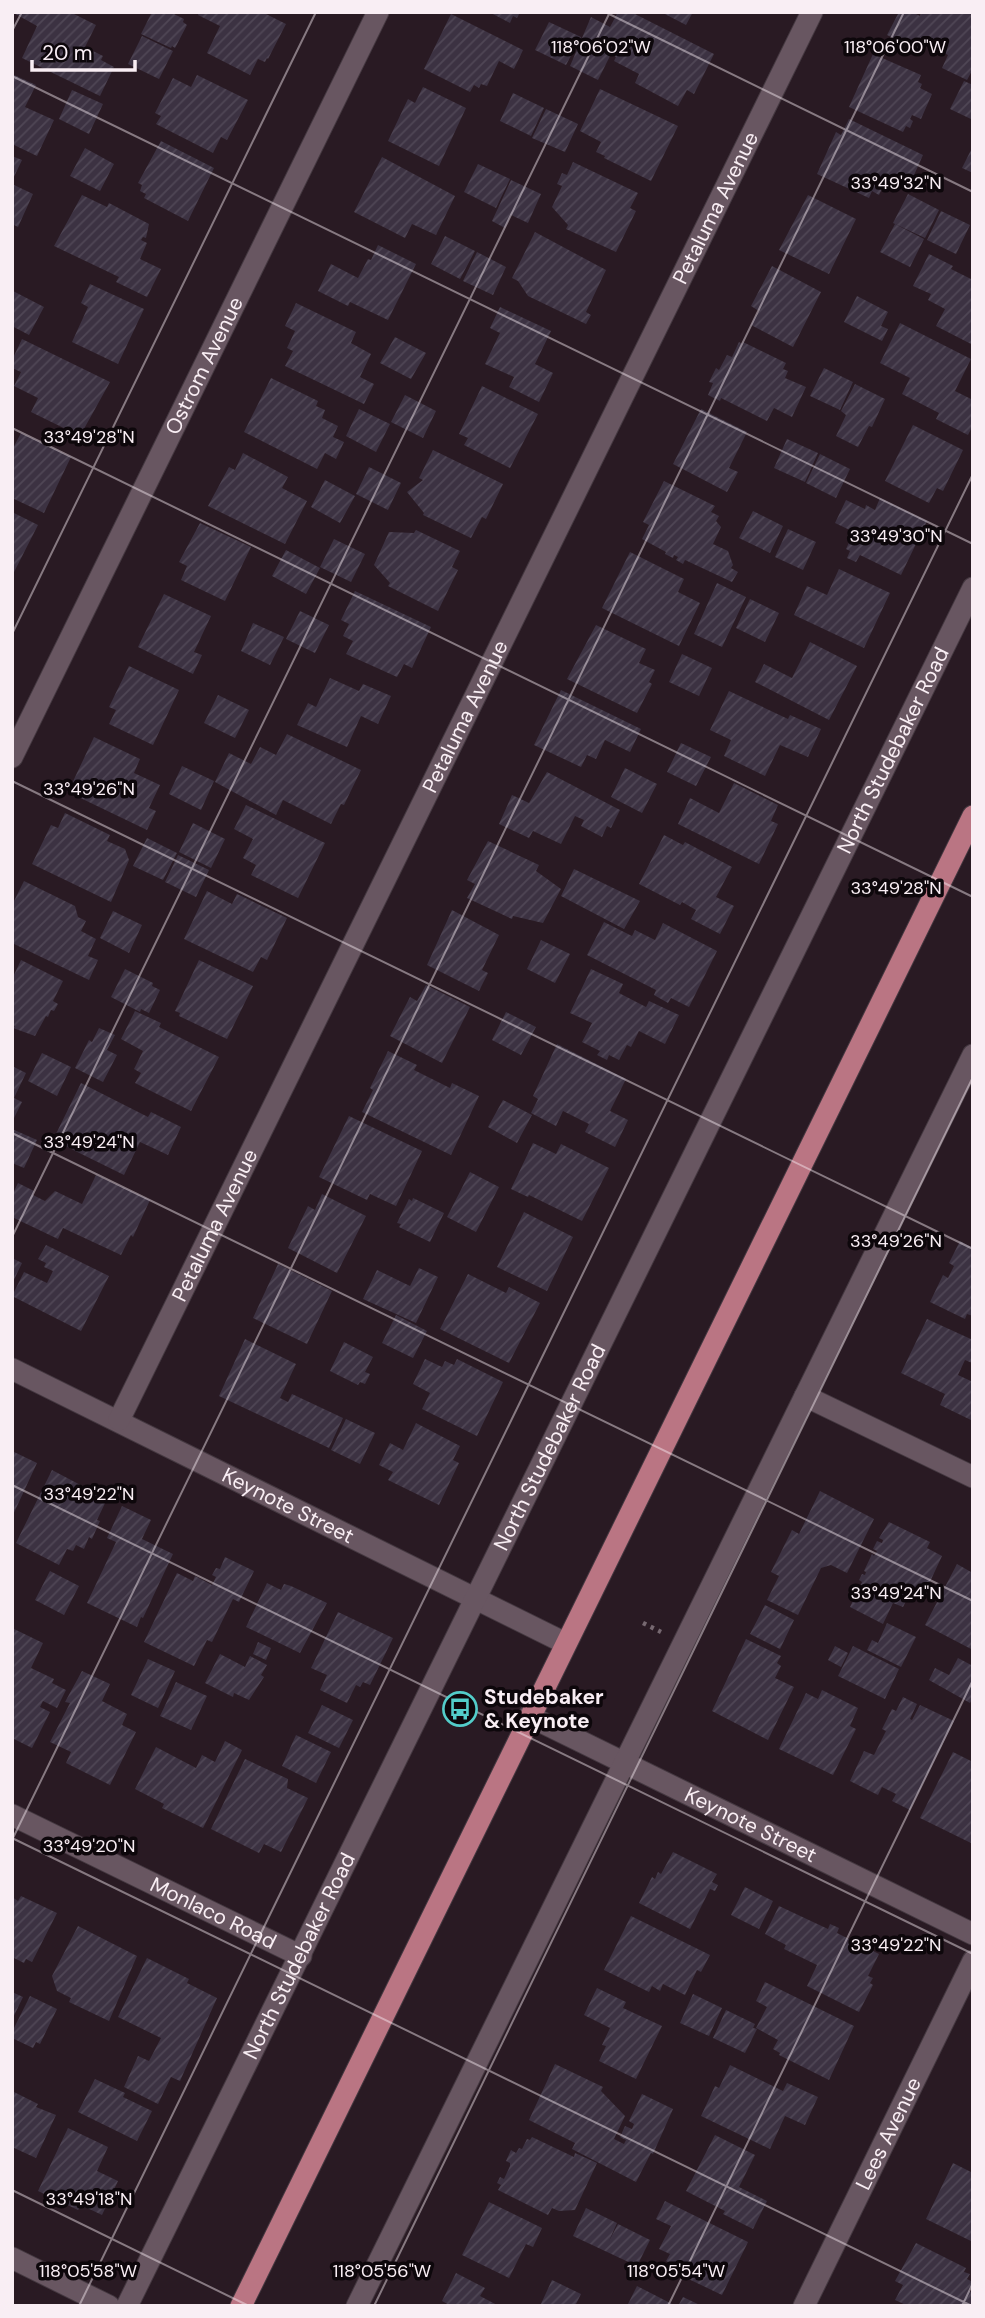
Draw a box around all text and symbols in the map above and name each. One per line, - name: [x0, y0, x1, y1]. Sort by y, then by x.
- scale bar: [32, 28, 135, 72]
- text: 118°06'02"W: [551, 35, 651, 59]
- text: 118°06'00"W: [844, 35, 946, 59]
- text: 20 m: [42, 39, 93, 67]
- street label: Petaluma Avenue: [666, 127, 765, 289]
- text: 33°49'32"N: [850, 171, 942, 195]
- street label: Ostrom Avenue: [159, 292, 250, 439]
- text: 33°49'28"N: [43, 425, 135, 449]
- text: 33°49'30"N: [849, 524, 943, 548]
- street label: Petaluma Avenue: [416, 636, 515, 798]
- street label: North Studebaker Road: [830, 642, 956, 858]
- text: 33°49'26"N: [43, 777, 135, 801]
- text: 33°49'28"N: [850, 876, 942, 900]
- text: 33°49'24"N: [43, 1130, 135, 1154]
- street label: Petaluma Avenue: [165, 1144, 264, 1306]
- text: 33°49'26"N: [850, 1229, 942, 1253]
- street label: North Studebaker Road: [487, 1339, 612, 1555]
- street label: Keynote Street: [217, 1461, 359, 1550]
- text: 33°49'22"N: [44, 1482, 134, 1506]
- text: 33°49'24"N: [850, 1581, 942, 1605]
- place label: Studebaker & Keynote: [484, 1683, 604, 1735]
- bus stop icon: Studebaker & Keynote: [441, 1690, 479, 1728]
- street label: Keynote Street: [680, 1781, 821, 1869]
- text: 33°49'20"N: [43, 1834, 135, 1858]
- street label: North Studebaker Road: [237, 1848, 362, 2064]
- street label: Monlaco Road: [145, 1871, 281, 1956]
- text: 33°49'22"N: [851, 1933, 941, 1957]
- street label: Lees Avenue: [849, 2073, 928, 2195]
- text: 33°49'18"N: [46, 2187, 132, 2211]
- text: 118°05'58"W: [39, 2259, 137, 2283]
- text: 118°05'56"W: [333, 2259, 431, 2283]
- text: 118°05'54"W: [627, 2259, 725, 2283]

